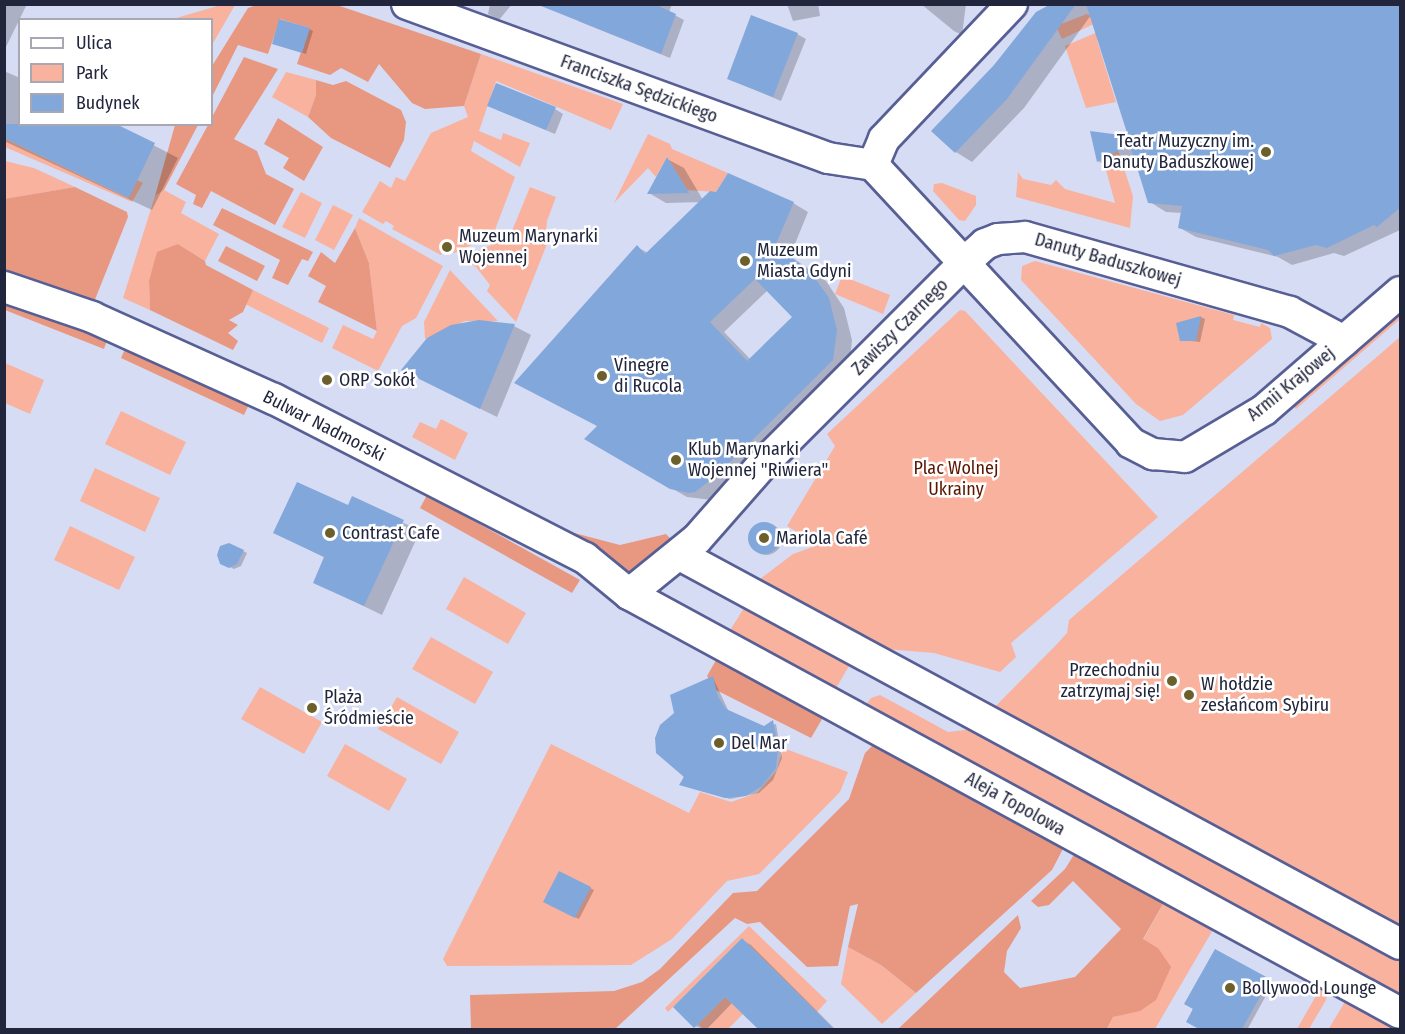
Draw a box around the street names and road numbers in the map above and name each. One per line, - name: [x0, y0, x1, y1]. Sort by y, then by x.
- street label: Franciszka Sędzickiego: [557, 51, 721, 127]
- street label: Danuty Baduszkowej: [1032, 229, 1184, 291]
- street label: Zawiszy Czarnego: [847, 274, 953, 380]
- street label: Armii Krajowej: [1243, 342, 1339, 426]
- street label: Bulwar Nadmorski: [259, 386, 389, 466]
- street label: Aleja Topolowa: [961, 768, 1069, 840]

